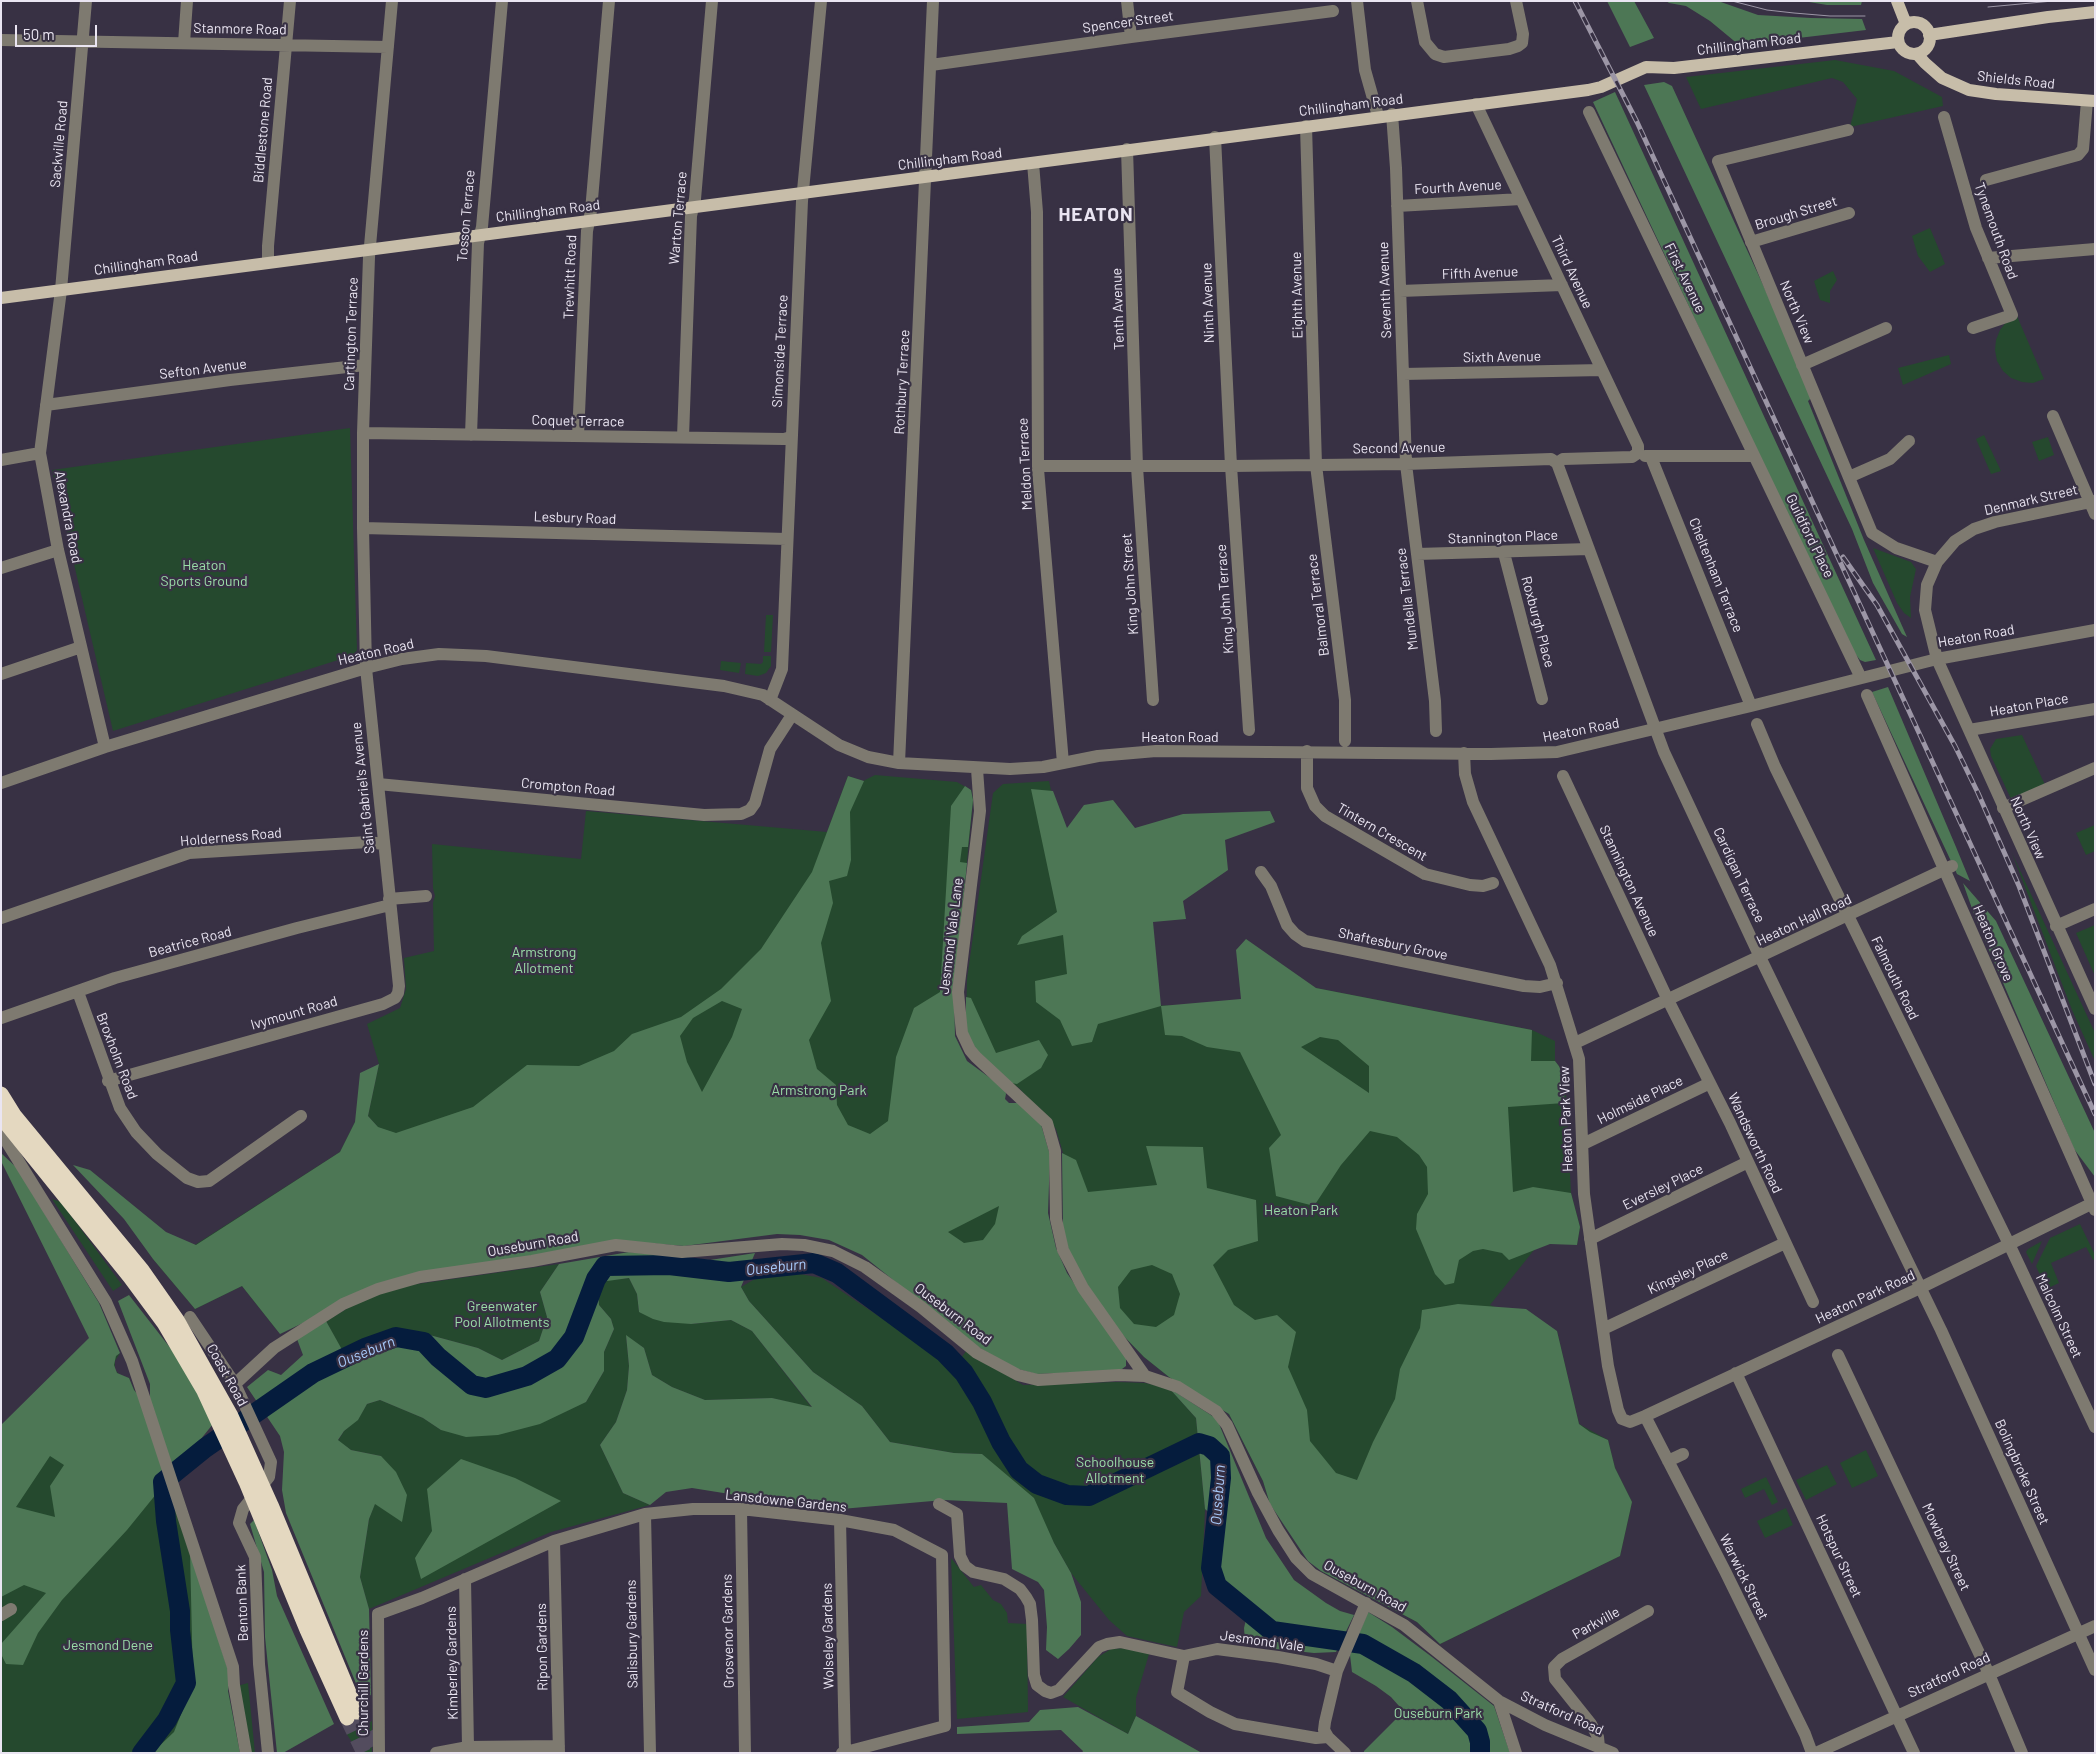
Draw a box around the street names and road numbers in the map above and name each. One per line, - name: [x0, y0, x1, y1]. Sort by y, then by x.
- street label: Spencer Street: [1082, 7, 1174, 37]
- street label: Stanmore Road: [193, 20, 287, 38]
- street label: Chillingham Road: [1696, 29, 1802, 59]
- street label: Shields Road: [1976, 68, 2056, 92]
- street label: Biddlestone Road: [250, 76, 276, 184]
- street label: Chillingham Road: [1298, 90, 1404, 120]
- street label: Sackville Road: [47, 100, 71, 188]
- street label: Chillingham Road: [897, 144, 1003, 174]
- street label: Tosson Terrace: [454, 169, 478, 263]
- street label: Warton Terrace: [666, 171, 690, 265]
- street label: Fourth Avenue: [1414, 176, 1502, 198]
- street label: Tynemouth Road: [1971, 180, 2021, 282]
- street label: Brough Street: [1753, 193, 1839, 233]
- street label: Chillingham Road: [495, 196, 601, 226]
- street label: Third Avenue: [1548, 233, 1596, 311]
- street label: Trewhitt Road: [560, 234, 580, 320]
- street label: First Avenue: [1661, 240, 1709, 316]
- street label: Seventh Avenue: [1375, 241, 1395, 339]
- street label: Chillingham Road: [93, 247, 199, 279]
- street label: Eighth Avenue: [1288, 251, 1306, 339]
- street label: Ninth Avenue: [1198, 262, 1218, 344]
- street label: Fifth Avenue: [1442, 263, 1518, 283]
- street label: Tenth Avenue: [1108, 268, 1128, 350]
- street label: Cartington Terrace: [341, 277, 361, 391]
- street label: North View: [1776, 278, 1818, 346]
- street label: Simonside Terrace: [769, 294, 791, 408]
- street label: Rothbury Terrace: [891, 329, 913, 435]
- street label: Sixth Avenue: [1463, 348, 1541, 366]
- street label: Sefton Avenue: [158, 355, 248, 383]
- street label: Coquet Terrace: [531, 412, 625, 430]
- street label: Meldon Terrace: [1014, 417, 1036, 511]
- street label: Second Avenue: [1352, 439, 1446, 457]
- street label: Alexandra Road: [51, 469, 85, 565]
- street label: Denmark Street: [1983, 481, 2079, 519]
- street label: Guildford Place: [1782, 491, 1838, 581]
- street label: Lesbury Road: [533, 508, 617, 528]
- street label: Cheltenham Terrace: [1685, 515, 1747, 635]
- street label: Stannington Place: [1448, 527, 1558, 547]
- street label: King John Street: [1118, 533, 1142, 635]
- street label: King John Terrace: [1213, 544, 1237, 654]
- street label: Mundella Terrace: [1392, 547, 1422, 651]
- street label: Balmoral Terrace: [1303, 553, 1333, 657]
- street label: Roxburgh Place: [1518, 574, 1558, 670]
- street label: Heaton Road: [1936, 621, 2016, 651]
- street label: Heaton Road: [336, 635, 416, 669]
- street label: Heaton Place: [1988, 690, 2070, 720]
- street label: Heaton Road: [1541, 714, 1621, 746]
- street label: Saint Gabriel's Avenue: [348, 721, 378, 855]
- street label: Heaton Road: [1141, 729, 1219, 745]
- street label: Crompton Road: [520, 775, 616, 799]
- street label: North View: [2007, 794, 2049, 862]
- street label: Tintern Crescent: [1334, 799, 1430, 865]
- street label: Stannington Avenue: [1596, 822, 1662, 940]
- street label: Holderness Road: [179, 824, 283, 850]
- street label: Cardigan Terrace: [1710, 825, 1768, 925]
- street label: Jesmond Vale Lane: [936, 877, 966, 995]
- street label: Heaton Hall Road: [1754, 891, 1854, 949]
- street label: Heaton Grove: [1969, 902, 2017, 984]
- street label: Beatrice Road: [147, 923, 233, 961]
- street label: Shaftesbury Grove: [1337, 924, 1449, 964]
- street label: Falmouth Road: [1868, 933, 1922, 1023]
- street label: Ivymount Road: [249, 993, 339, 1033]
- street label: Broxholm Road: [93, 1010, 141, 1102]
- street label: Heaton Park View: [1556, 1066, 1576, 1172]
- street label: Holmside Place: [1594, 1072, 1686, 1128]
- street label: Wandsworth Road: [1724, 1090, 1786, 1196]
- street label: Eversley Place: [1620, 1160, 1706, 1214]
- street label: Ouseburn Road: [486, 1228, 580, 1260]
- street label: Kingsley Place: [1645, 1246, 1731, 1298]
- street label: Heaton Park Road: [1813, 1267, 1917, 1327]
- street label: Malcolm Street: [2032, 1271, 2086, 1361]
- street label: Ouseburn Road: [911, 1280, 995, 1348]
- street label: Coast Road: [203, 1341, 251, 1409]
- street label: Bolingbroke Street: [1991, 1417, 2053, 1527]
- street label: Lansdowne Gardens: [724, 1486, 848, 1516]
- street label: Mowbray Street: [1918, 1501, 1974, 1593]
- street label: Hotspur Street: [1812, 1512, 1866, 1600]
- street label: Warwick Street: [1716, 1531, 1772, 1623]
- street label: Ouseburn Road: [1321, 1556, 1409, 1616]
- street label: Benton Bank: [232, 1564, 252, 1642]
- street label: Grosvenor Gardens: [719, 1574, 737, 1688]
- street label: Salisbury Gardens: [623, 1579, 641, 1689]
- street label: Wolseley Gardens: [819, 1583, 837, 1689]
- street label: Ripon Gardens: [533, 1603, 551, 1691]
- street label: Parkville: [1569, 1603, 1623, 1643]
- street label: Kimberley Gardens: [443, 1606, 461, 1720]
- street label: Jesmond Vale: [1219, 1627, 1305, 1655]
- street label: Churchill Gardens: [355, 1630, 371, 1736]
- street label: Stratford Road: [1905, 1649, 1993, 1701]
- street label: Stratford Road: [1518, 1687, 1606, 1739]

